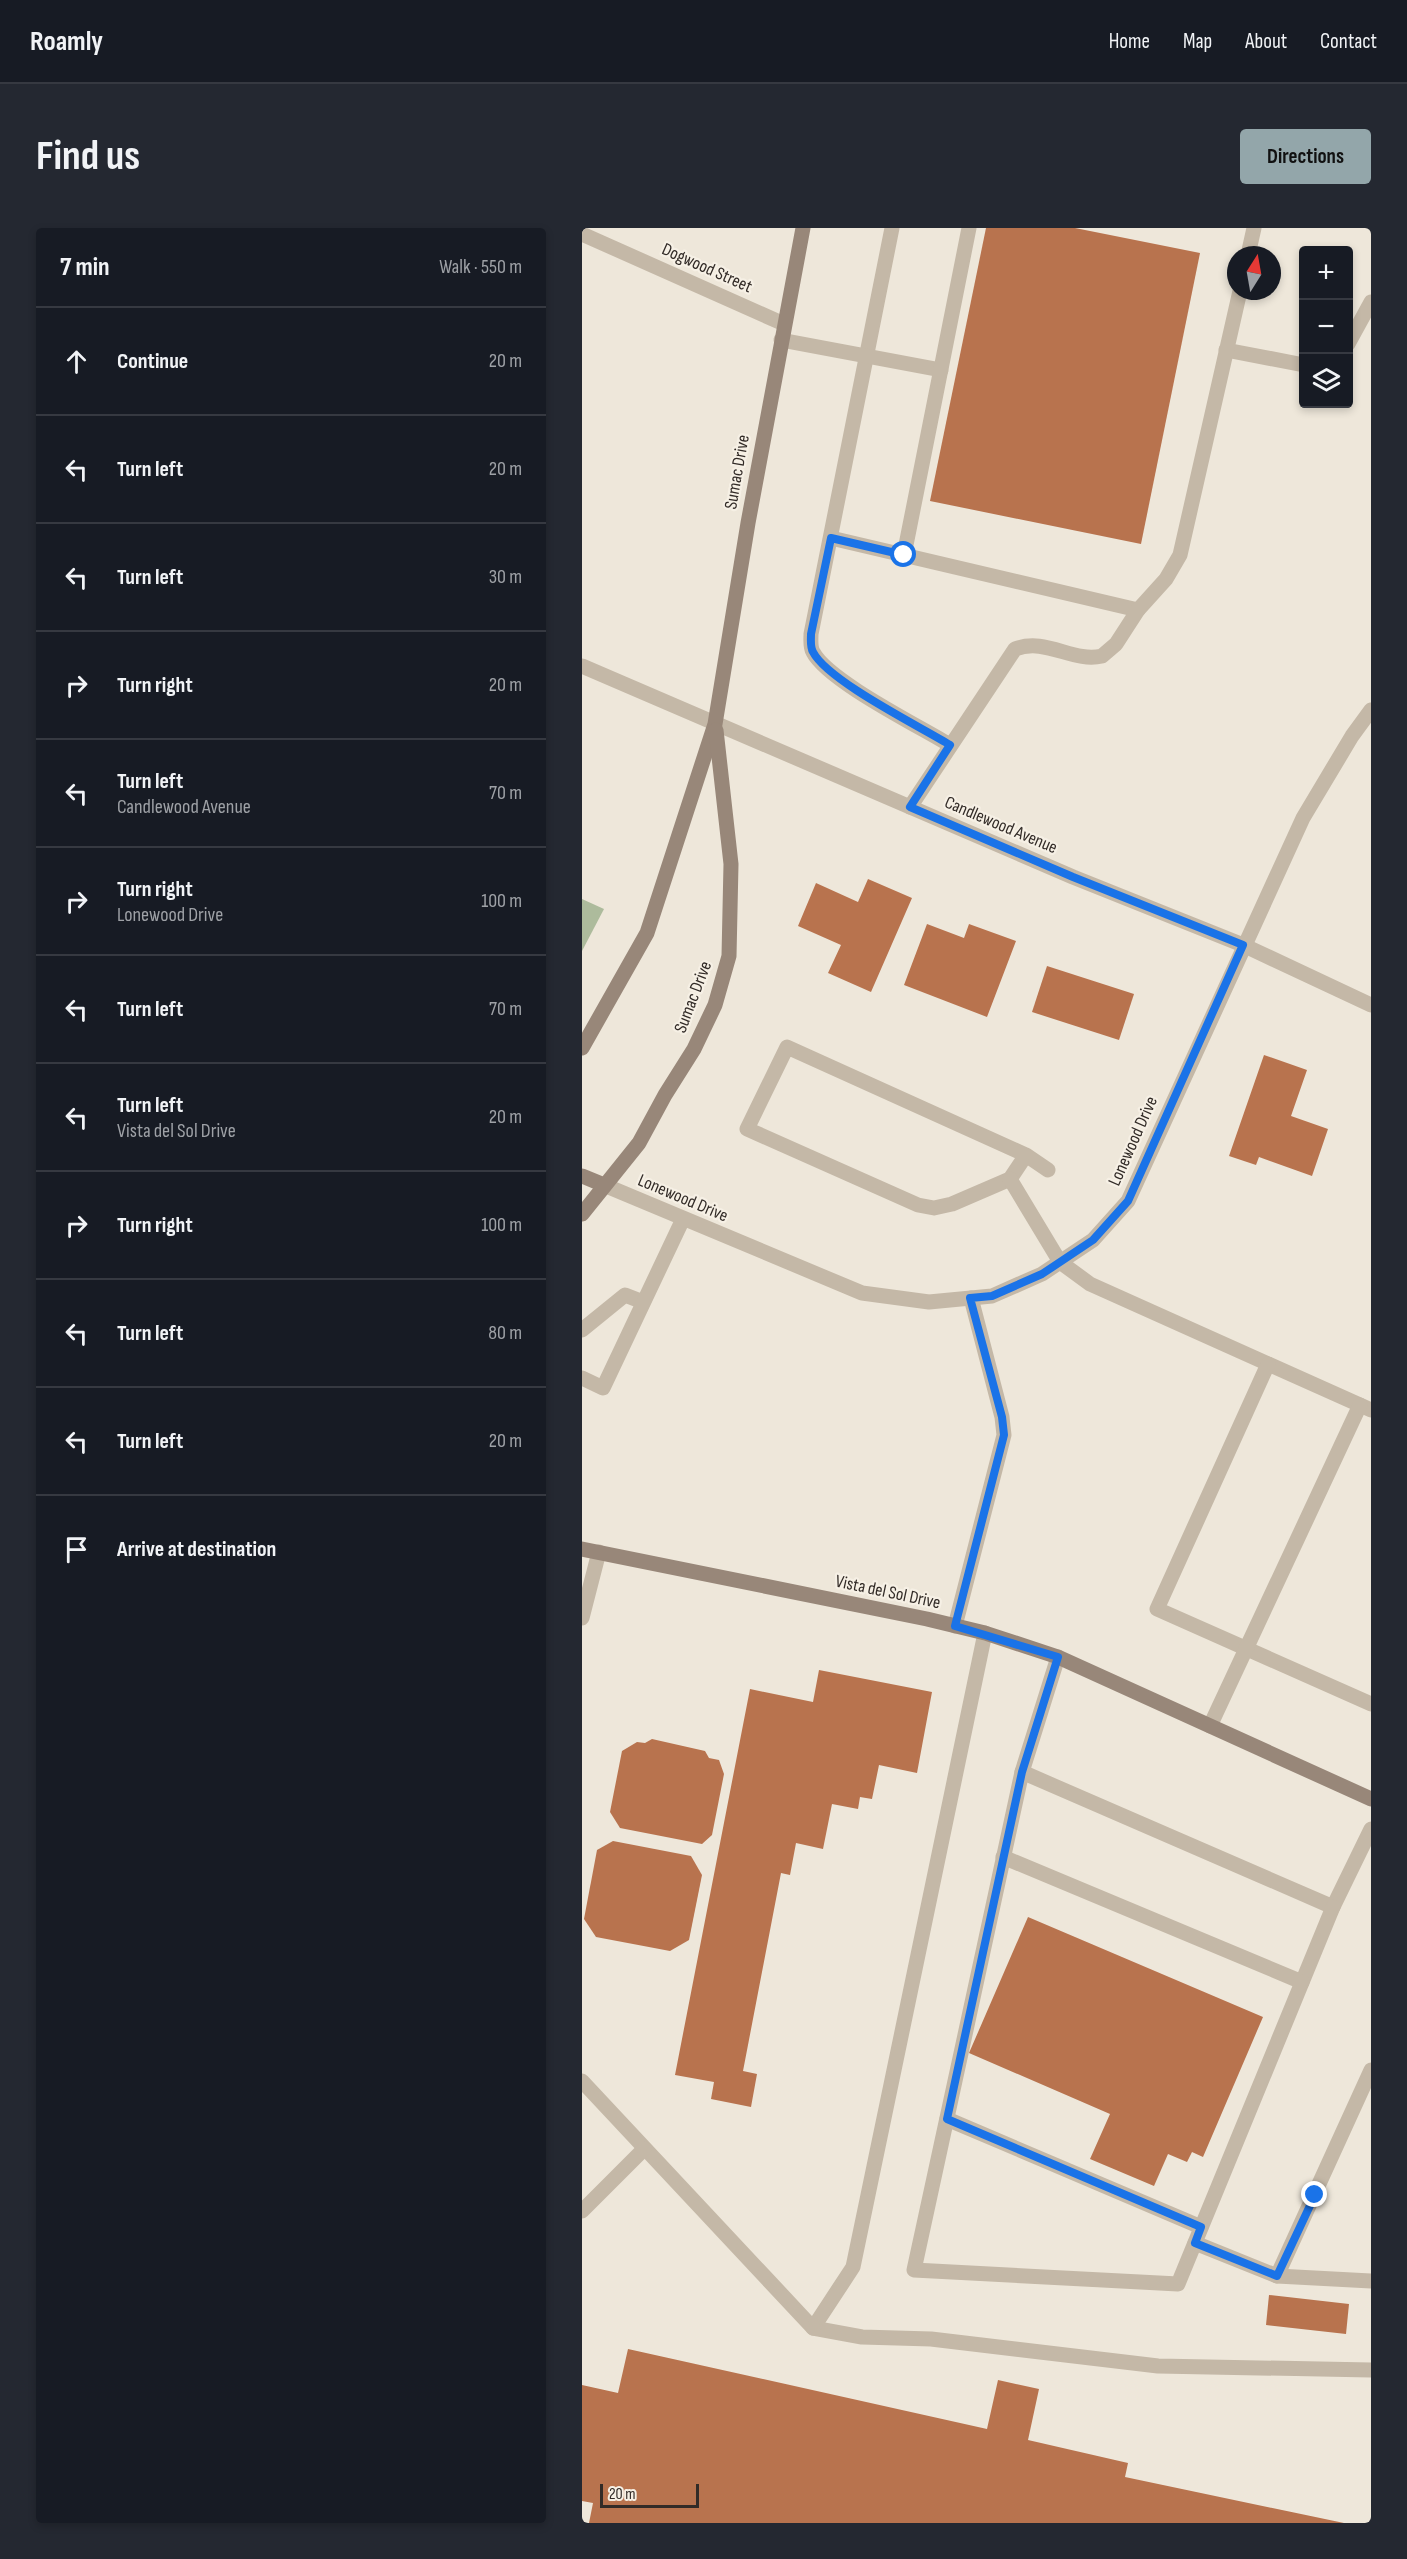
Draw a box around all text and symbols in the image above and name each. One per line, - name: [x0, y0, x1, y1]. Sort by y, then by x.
- text: Roamly: [30, 25, 103, 58]
- text: Home: [1109, 29, 1150, 54]
- text: Map: [1183, 29, 1212, 54]
- text: About: [1245, 29, 1287, 54]
- text: Contact: [1320, 29, 1377, 54]
- button: Directions: [1240, 129, 1371, 184]
- text: Find us: [36, 131, 140, 182]
- street label: Dogwood Street: [659, 239, 756, 297]
- north arrow: [1227, 246, 1281, 300]
- map controls: [1299, 246, 1353, 408]
- button: +: [1299, 246, 1353, 300]
- text: 7 min: [60, 252, 109, 283]
- text: Walk · 550 m: [439, 255, 522, 279]
- button: −: [1299, 300, 1353, 354]
- icon: ahead: [60, 345, 93, 378]
- text: Continue: [117, 348, 188, 375]
- text: 20 m: [489, 349, 522, 373]
- button: layers: [1299, 354, 1353, 408]
- street label: Sumac Drive: [720, 433, 754, 511]
- icon: left: [60, 453, 93, 486]
- text: Turn left: [117, 456, 183, 483]
- text: 20 m: [489, 457, 522, 481]
- route start: [890, 541, 916, 567]
- icon: left: [60, 561, 93, 594]
- text: Turn left: [117, 564, 183, 591]
- text: 30 m: [489, 565, 522, 589]
- icon: right: [60, 669, 93, 702]
- text: Turn right: [117, 672, 193, 699]
- text: 20 m: [489, 673, 522, 697]
- text: Turn left: [117, 768, 183, 795]
- icon: left: [60, 777, 93, 810]
- text: 70 m: [489, 781, 522, 805]
- street label: Candlewood Avenue: [941, 792, 1061, 858]
- text: Candlewood Avenue: [117, 795, 251, 819]
- text: Turn right: [117, 876, 193, 903]
- icon: right: [60, 885, 93, 918]
- text: 100 m: [481, 889, 522, 913]
- text: Lonewood Drive: [117, 903, 223, 927]
- street label: Sumac Drive: [670, 958, 716, 1036]
- icon: left: [60, 993, 93, 1026]
- text: Turn left: [117, 996, 183, 1023]
- text: 70 m: [489, 997, 522, 1021]
- text: Turn left: [117, 1092, 183, 1119]
- street label: Lonewood Drive: [1104, 1093, 1162, 1189]
- icon: left: [60, 1101, 93, 1134]
- text: 20 m: [489, 1105, 522, 1129]
- text: Vista del Sol Drive: [117, 1119, 236, 1143]
- street label: Lonewood Drive: [635, 1170, 731, 1226]
- icon: right: [60, 1209, 93, 1242]
- text: Turn right: [117, 1212, 193, 1239]
- text: 100 m: [481, 1213, 522, 1237]
- icon: left: [60, 1317, 93, 1350]
- text: Turn left: [117, 1320, 183, 1347]
- text: 80 m: [488, 1321, 522, 1345]
- icon: left: [60, 1425, 93, 1458]
- text: Turn left: [117, 1428, 183, 1455]
- text: 20 m: [489, 1429, 522, 1453]
- icon: arrive: [60, 1533, 93, 1566]
- text: Arrive at destination: [117, 1536, 276, 1563]
- street label: Vista del Sol Drive: [834, 1571, 942, 1613]
- route end: [1301, 2181, 1327, 2207]
- scale bar: [600, 2481, 699, 2508]
- text: 20 m: [609, 2485, 636, 2504]

